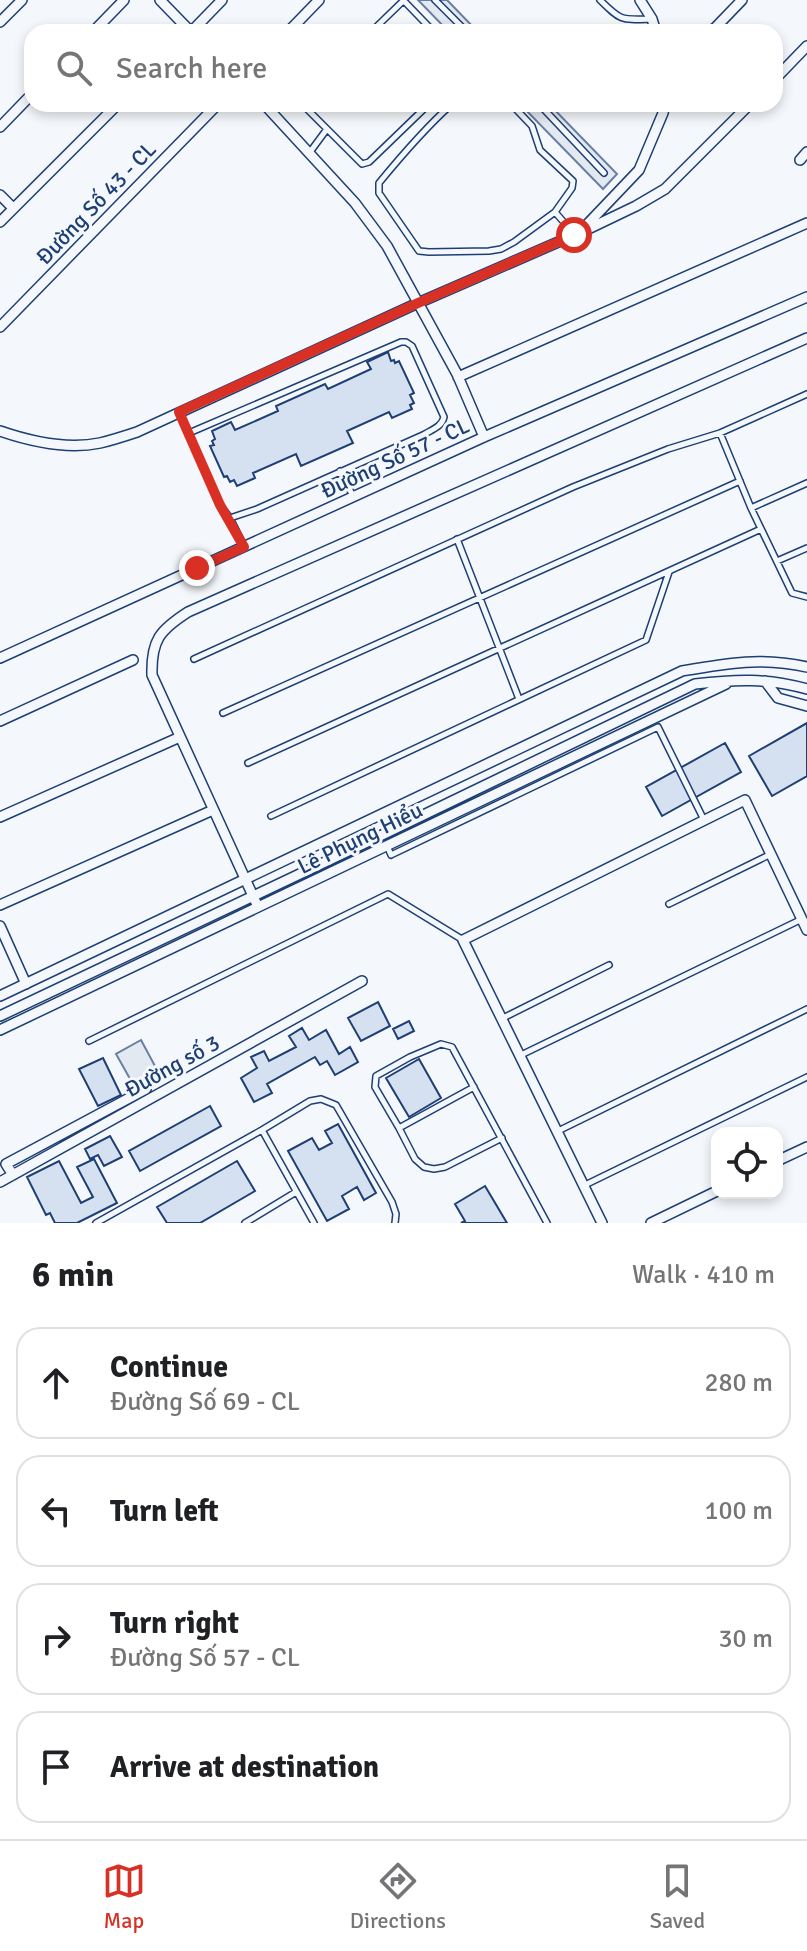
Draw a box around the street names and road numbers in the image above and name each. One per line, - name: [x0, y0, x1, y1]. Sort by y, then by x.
- street label: Đường Số 43 - CL: [30, 136, 162, 270]
- street label: Đường Số 57 - CL: [316, 412, 474, 504]
- street label: Lê Phụng Hiểu: [293, 796, 427, 880]
- street label: Đường số 3: [120, 1029, 224, 1103]

